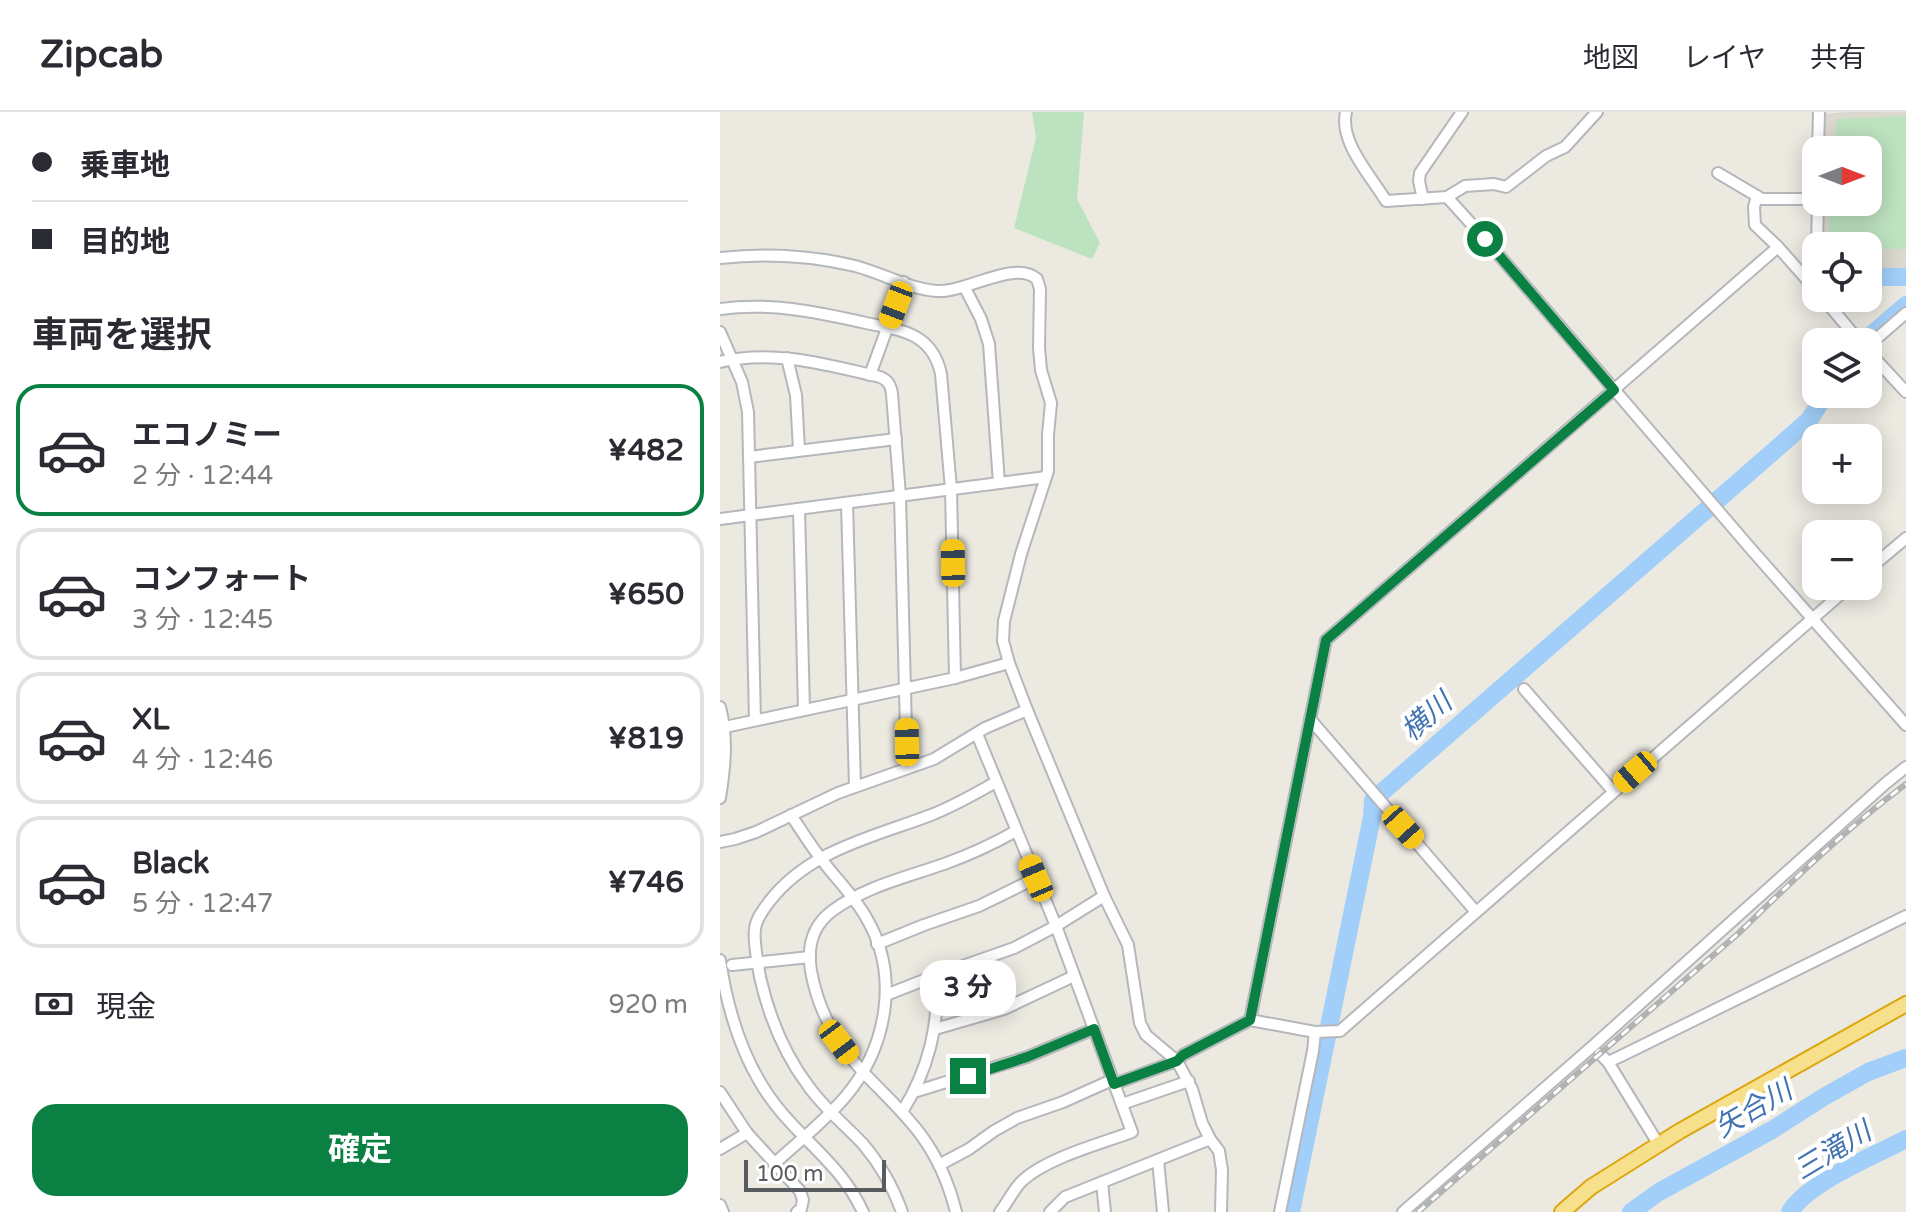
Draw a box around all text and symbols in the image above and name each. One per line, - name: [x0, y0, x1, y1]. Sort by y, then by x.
- text: Zipcab: [40, 32, 163, 78]
- text: 地図: [1583, 41, 1639, 75]
- text: レイヤ: [1683, 41, 1766, 75]
- text: 共有: [1810, 41, 1866, 75]
- north arrow: [1802, 136, 1882, 216]
- map controls: [1802, 136, 1882, 600]
- text: 乗車地: [80, 147, 170, 184]
- route start: [1467, 221, 1503, 257]
- text: 目的地: [80, 224, 170, 261]
- button: locate: [1802, 232, 1882, 312]
- car: [876, 278, 916, 332]
- text: 車両を選択: [32, 314, 212, 357]
- button: layers: [1802, 328, 1882, 408]
- icon: car: [36, 414, 108, 486]
- text: エコノミー: [132, 417, 282, 454]
- button: +: [1802, 424, 1882, 504]
- text: ¥482: [608, 432, 684, 469]
- text: 2 分 · 12:44: [132, 460, 273, 491]
- button: −: [1802, 520, 1882, 600]
- car: [941, 539, 965, 587]
- icon: car: [36, 558, 108, 630]
- text: コンフォート: [132, 561, 311, 598]
- text: ¥650: [608, 576, 684, 613]
- text: 3 分 · 12:45: [132, 604, 273, 635]
- water label: 横川: [1394, 684, 1461, 748]
- text: XL: [132, 701, 169, 738]
- icon: car: [36, 702, 108, 774]
- car: [895, 718, 919, 766]
- text: ¥819: [608, 720, 684, 757]
- text: 4 分 · 12:46: [132, 744, 273, 775]
- car: [1609, 747, 1661, 797]
- car: [1378, 801, 1428, 853]
- text: Black: [132, 845, 209, 882]
- icon: car: [36, 846, 108, 918]
- car: [1016, 851, 1056, 905]
- text: ¥746: [608, 864, 684, 901]
- text: 5 分 · 12:47: [132, 888, 273, 919]
- callout: 3 分: [920, 960, 1016, 1016]
- text: 3 分: [943, 972, 993, 1003]
- icon: cash: [32, 982, 76, 1026]
- text: 現金: [96, 989, 156, 1026]
- text: 920 m: [608, 989, 688, 1020]
- car: [815, 1016, 863, 1068]
- route end: [950, 1058, 986, 1094]
- water label: 矢合川: [1709, 1072, 1801, 1145]
- button: 確定: [32, 1104, 688, 1196]
- water label: 三滝川: [1788, 1113, 1880, 1187]
- scale bar: [744, 1156, 886, 1192]
- text: 100 m: [756, 1161, 823, 1187]

